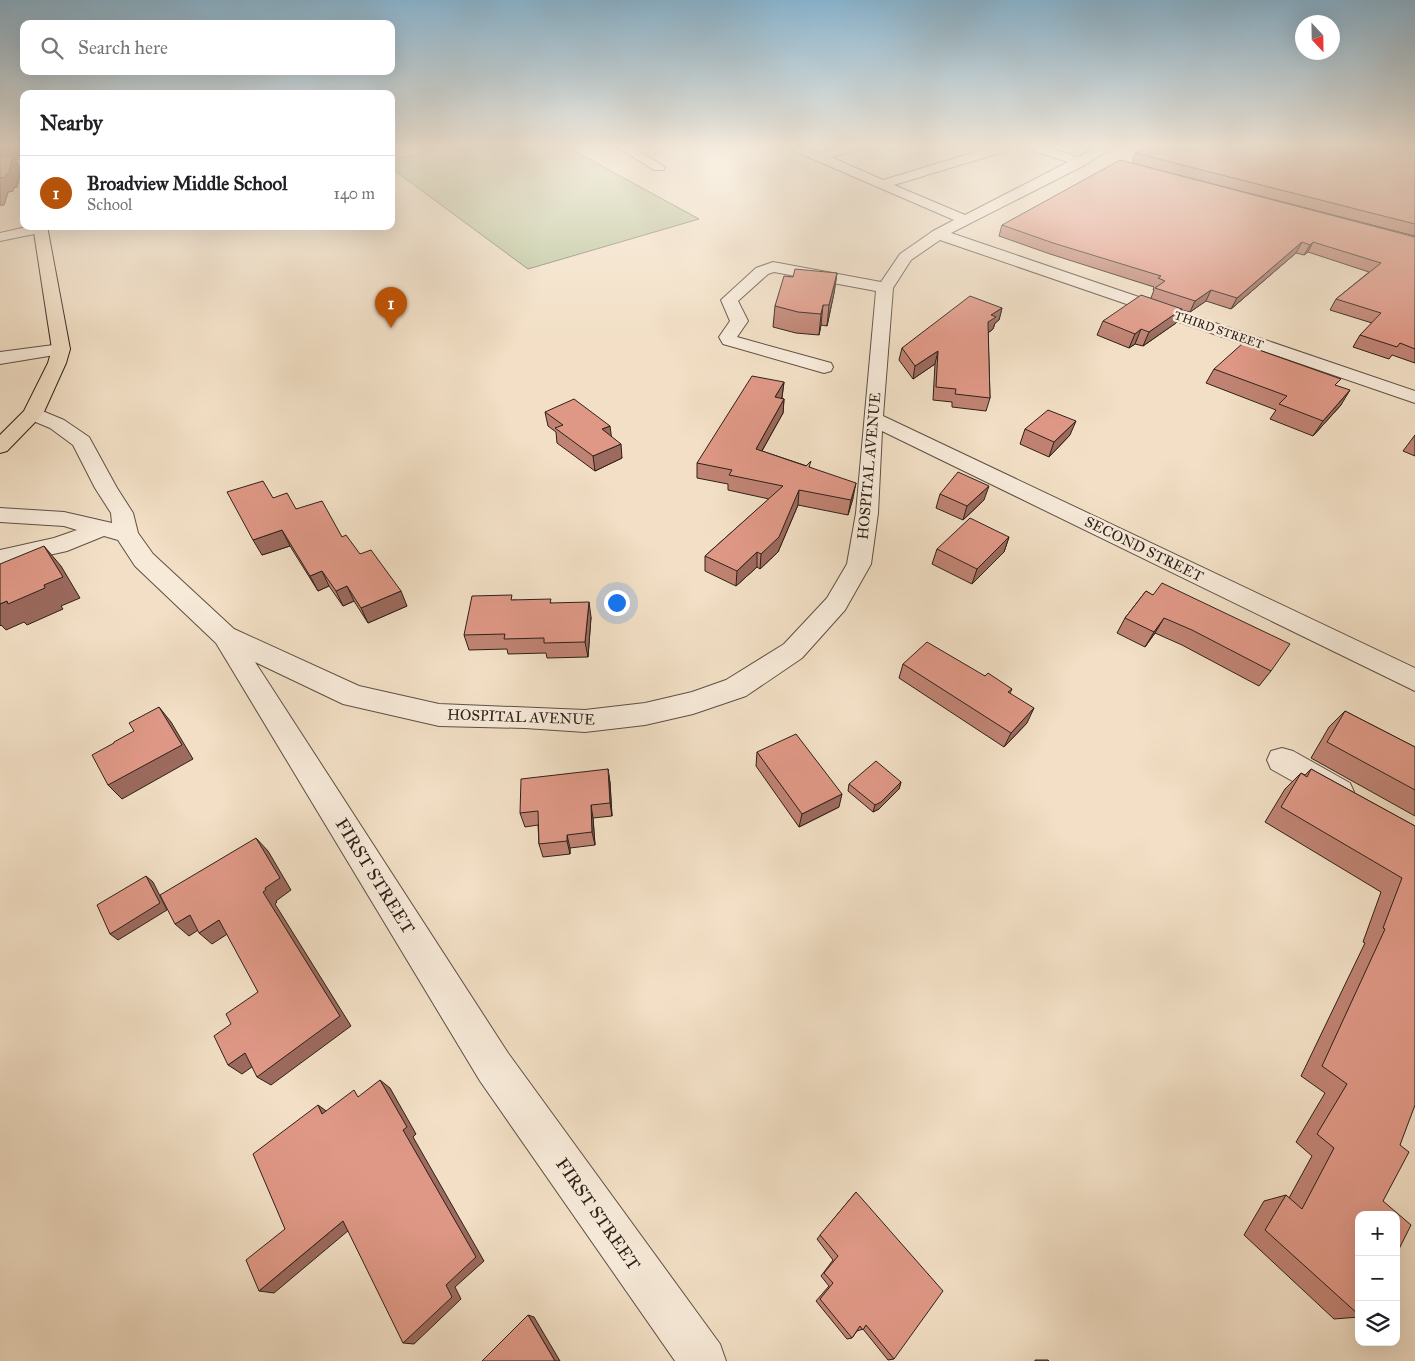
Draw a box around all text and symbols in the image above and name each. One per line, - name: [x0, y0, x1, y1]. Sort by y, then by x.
- north arrow: [1295, 15, 1340, 60]
- search box: [20, 20, 395, 75]
- icon: search: [38, 34, 66, 62]
- text: Search here: [78, 36, 168, 59]
- text: Nearby: [40, 110, 103, 136]
- text: Broadview Middle School: [87, 172, 287, 195]
- text: 1: [53, 184, 59, 203]
- text: 140 m: [334, 184, 375, 203]
- text: School: [87, 195, 132, 214]
- pin: 1: [375, 287, 407, 328]
- street label: THIRD STREET: [1173, 308, 1265, 352]
- street label: HOSPITAL AVENUE: [854, 391, 884, 540]
- street label: SECOND STREET: [1082, 512, 1206, 586]
- your location: [604, 590, 630, 616]
- street label: HOSPITAL AVENUE: [447, 705, 595, 729]
- street label: FIRST STREET: [331, 814, 419, 938]
- street label: FIRST STREET: [551, 1154, 645, 1274]
- map controls: [1355, 1211, 1400, 1346]
- button: +: [1355, 1211, 1400, 1256]
- button: −: [1355, 1256, 1400, 1301]
- button: layers: [1355, 1301, 1400, 1346]

